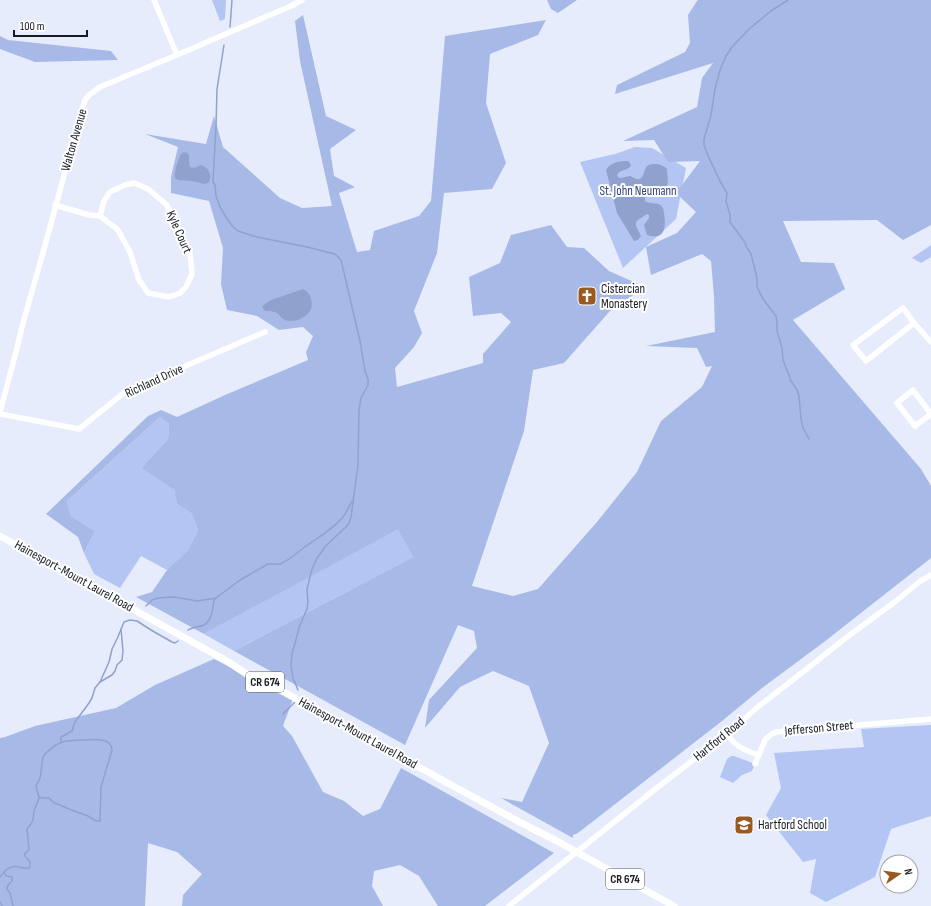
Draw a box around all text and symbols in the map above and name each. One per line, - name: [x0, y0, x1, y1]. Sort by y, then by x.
- scale bar: [14, 12, 87, 38]
- text: 100 m: [20, 19, 45, 34]
- street label: Walton Avenue: [57, 107, 91, 173]
- park label: St. John Neumann: [599, 183, 677, 199]
- street label: Kyle Court: [163, 208, 196, 256]
- place label: Cistercian Monastery: [601, 281, 647, 312]
- church icon: Cistercian Monastery: [576, 285, 598, 307]
- street label: Richland Drive: [122, 361, 186, 401]
- street label: Hainesport-Mount Laurel Road: [12, 537, 136, 615]
- road number: CR 674: [246, 672, 284, 692]
- street label: Hainesport-Mount Laurel Road: [296, 694, 420, 772]
- street label: Hartford Road: [690, 714, 748, 764]
- street label: Jefferson Street: [783, 717, 854, 739]
- school or university icon: Hartford School: [733, 814, 755, 836]
- place label: Hartford School: [758, 817, 827, 833]
- north arrow: [879, 854, 919, 894]
- text: N: [901, 868, 915, 876]
- road number: CR 674: [606, 869, 644, 889]

